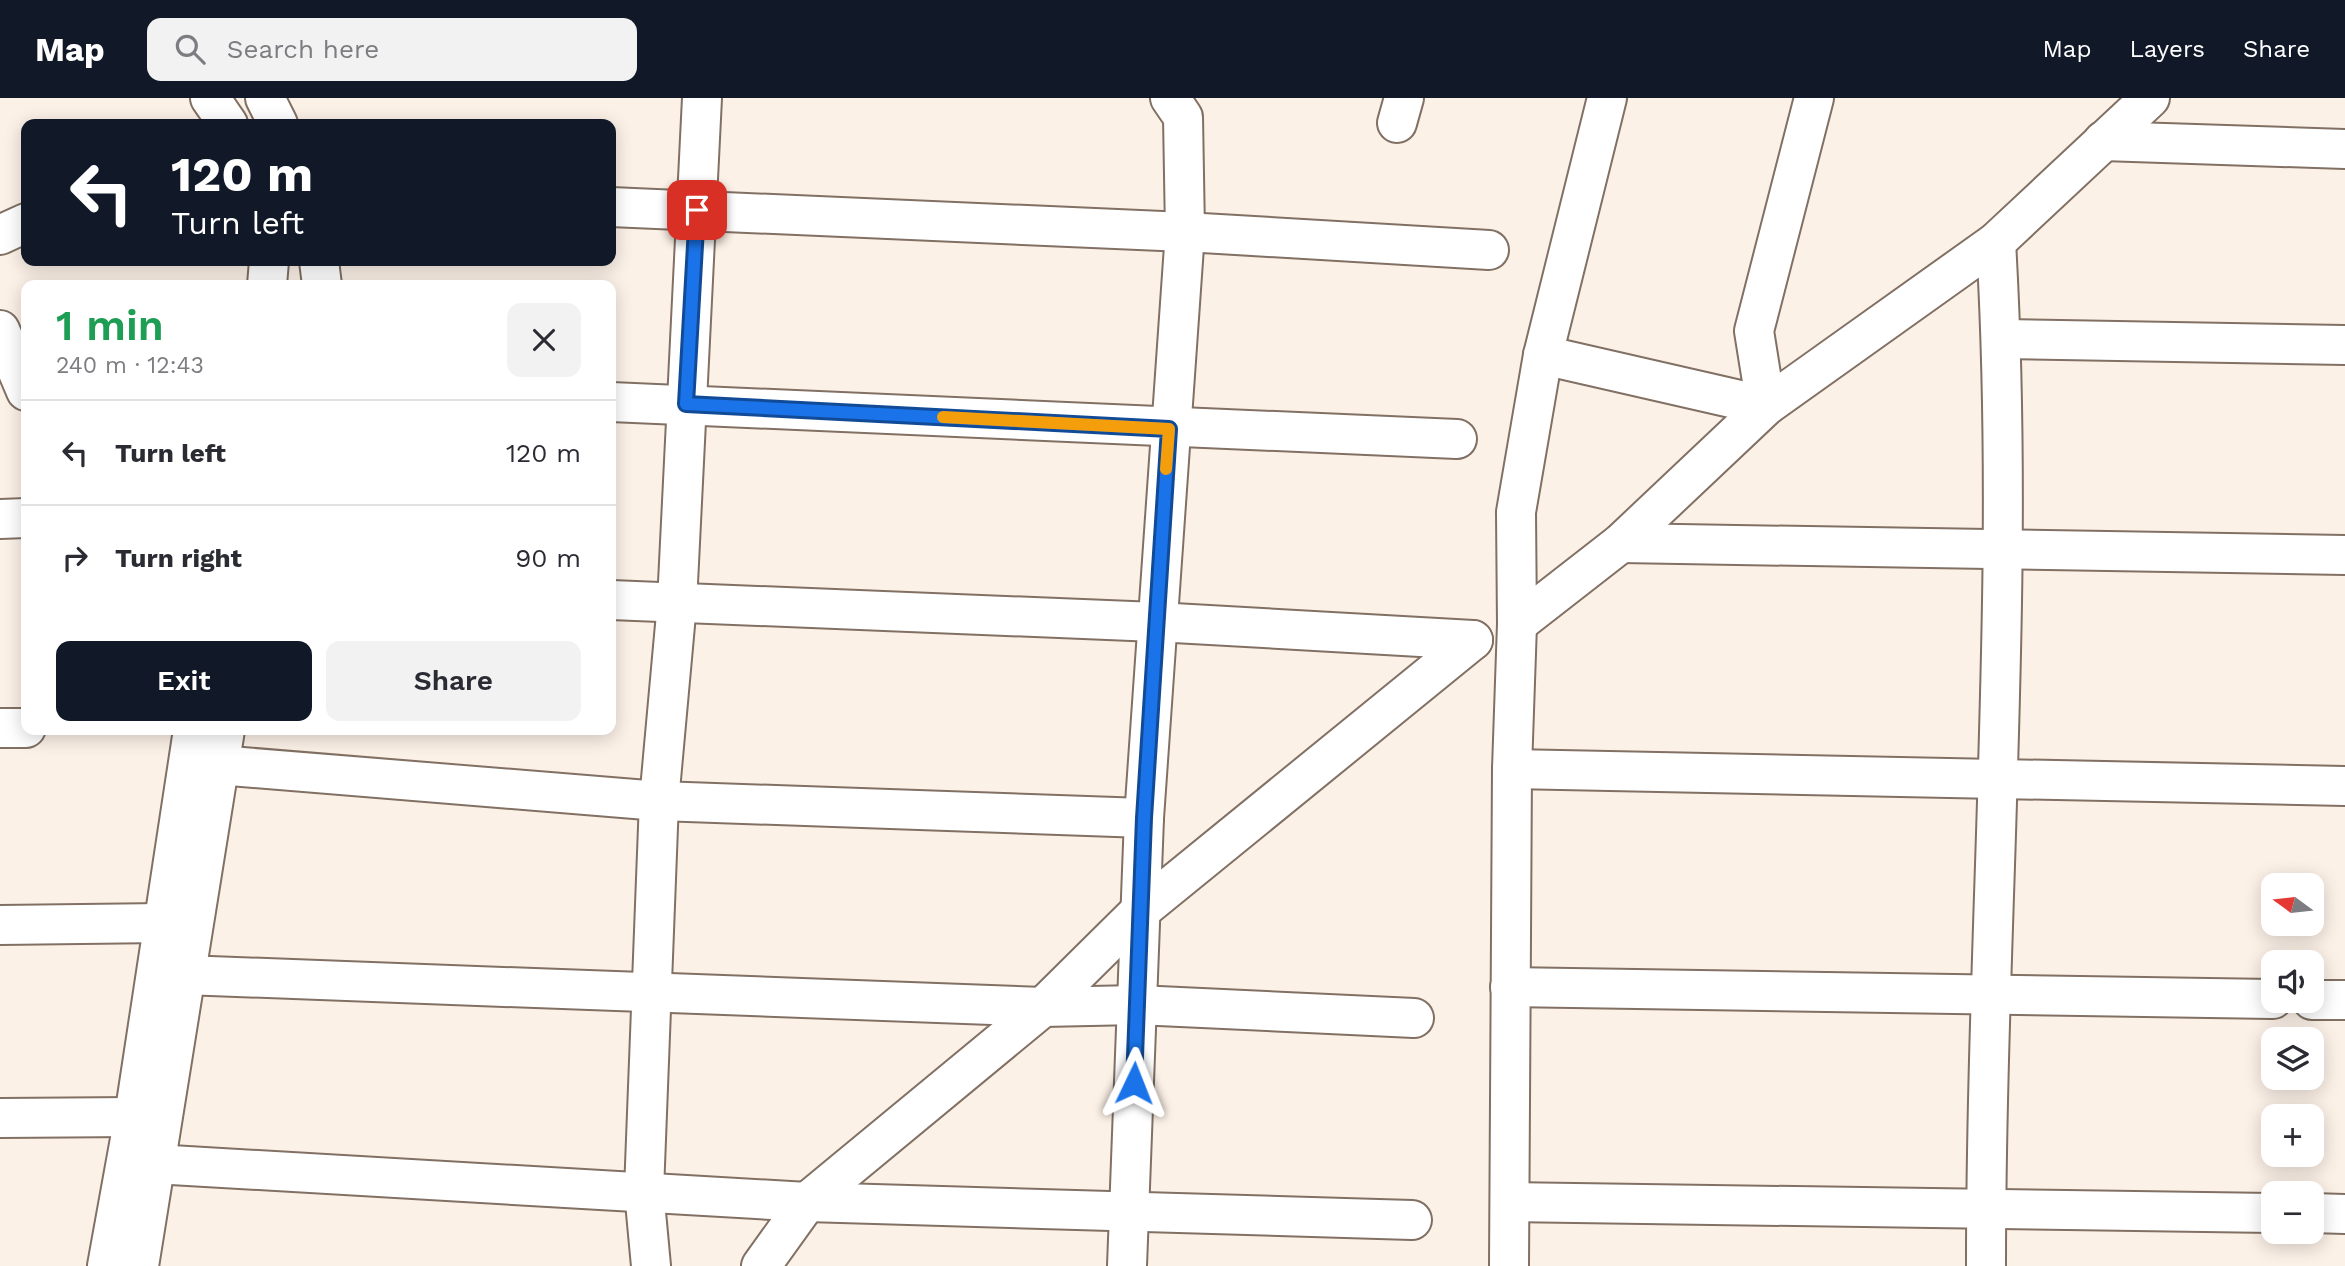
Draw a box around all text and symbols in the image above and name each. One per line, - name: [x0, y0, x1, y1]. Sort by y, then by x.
- search box: [147, 18, 637, 81]
- text: Map: [35, 30, 105, 69]
- icon: search: [171, 30, 209, 68]
- text: Search here: [227, 34, 379, 64]
- text: Map: [2043, 35, 2091, 63]
- text: Layers: [2129, 35, 2205, 63]
- text: Share: [2243, 35, 2310, 63]
- text: 120 m: [171, 145, 313, 203]
- icon: left: [56, 147, 147, 238]
- pin: [667, 180, 727, 240]
- icon: arrive: [678, 191, 716, 229]
- text: Turn left: [171, 204, 304, 242]
- text: 1 min: [56, 301, 164, 350]
- button: close: [507, 303, 581, 377]
- text: 240 m · 12:43: [56, 352, 204, 379]
- icon: left: [56, 434, 94, 472]
- text: Turn left: [115, 438, 226, 468]
- text: 120 m: [506, 438, 581, 468]
- icon: right: [56, 539, 94, 577]
- text: Turn right: [115, 543, 242, 573]
- text: 90 m: [515, 543, 581, 573]
- button: Exit: [56, 641, 312, 721]
- button: Share: [326, 641, 581, 721]
- north arrow: [2261, 873, 2324, 936]
- map controls: [2261, 873, 2324, 1244]
- button: sound: [2261, 950, 2324, 1013]
- button: layers: [2261, 1027, 2324, 1090]
- position arrow: [1097, 1046, 1171, 1120]
- button: +: [2261, 1104, 2324, 1167]
- button: −: [2261, 1181, 2324, 1244]

